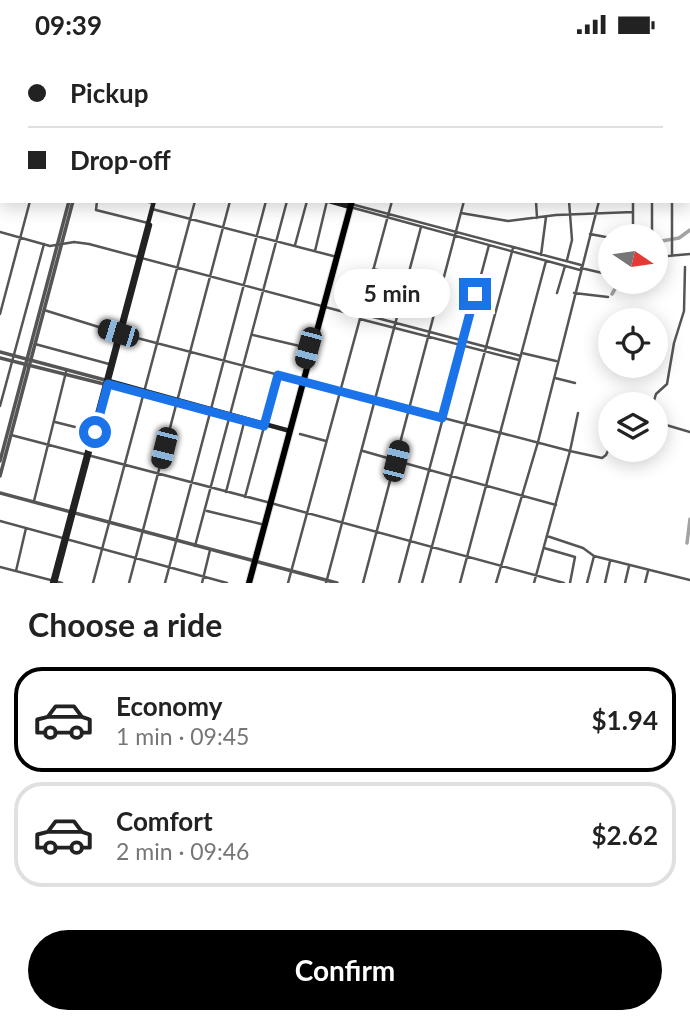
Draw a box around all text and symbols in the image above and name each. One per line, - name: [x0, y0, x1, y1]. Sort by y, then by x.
- text: 09:39: [35, 9, 102, 41]
- text: Pickup: [70, 77, 149, 109]
- text: Drop-off: [70, 144, 171, 176]
- north arrow: [598, 224, 668, 294]
- map controls: [598, 224, 668, 462]
- callout: 5 min: [335, 269, 450, 319]
- route end: [459, 278, 491, 310]
- text: 5 min: [363, 279, 421, 307]
- button: locate: [598, 308, 668, 378]
- car: [95, 317, 142, 349]
- car: [293, 325, 324, 371]
- button: layers: [598, 392, 668, 462]
- route start: [79, 416, 111, 448]
- car: [149, 425, 180, 471]
- car: [381, 438, 412, 484]
- text: Choose a ride: [28, 605, 222, 644]
- icon: car: [32, 688, 95, 751]
- text: Economy: [116, 690, 222, 722]
- text: $1.94: [592, 704, 658, 736]
- text: 1 min · 09:45: [116, 722, 249, 750]
- icon: car: [32, 803, 95, 866]
- text: Comfort: [116, 805, 213, 837]
- text: $2.62: [592, 819, 658, 851]
- text: 2 min · 09:46: [116, 837, 249, 865]
- button: Confirm: [28, 930, 662, 1010]

